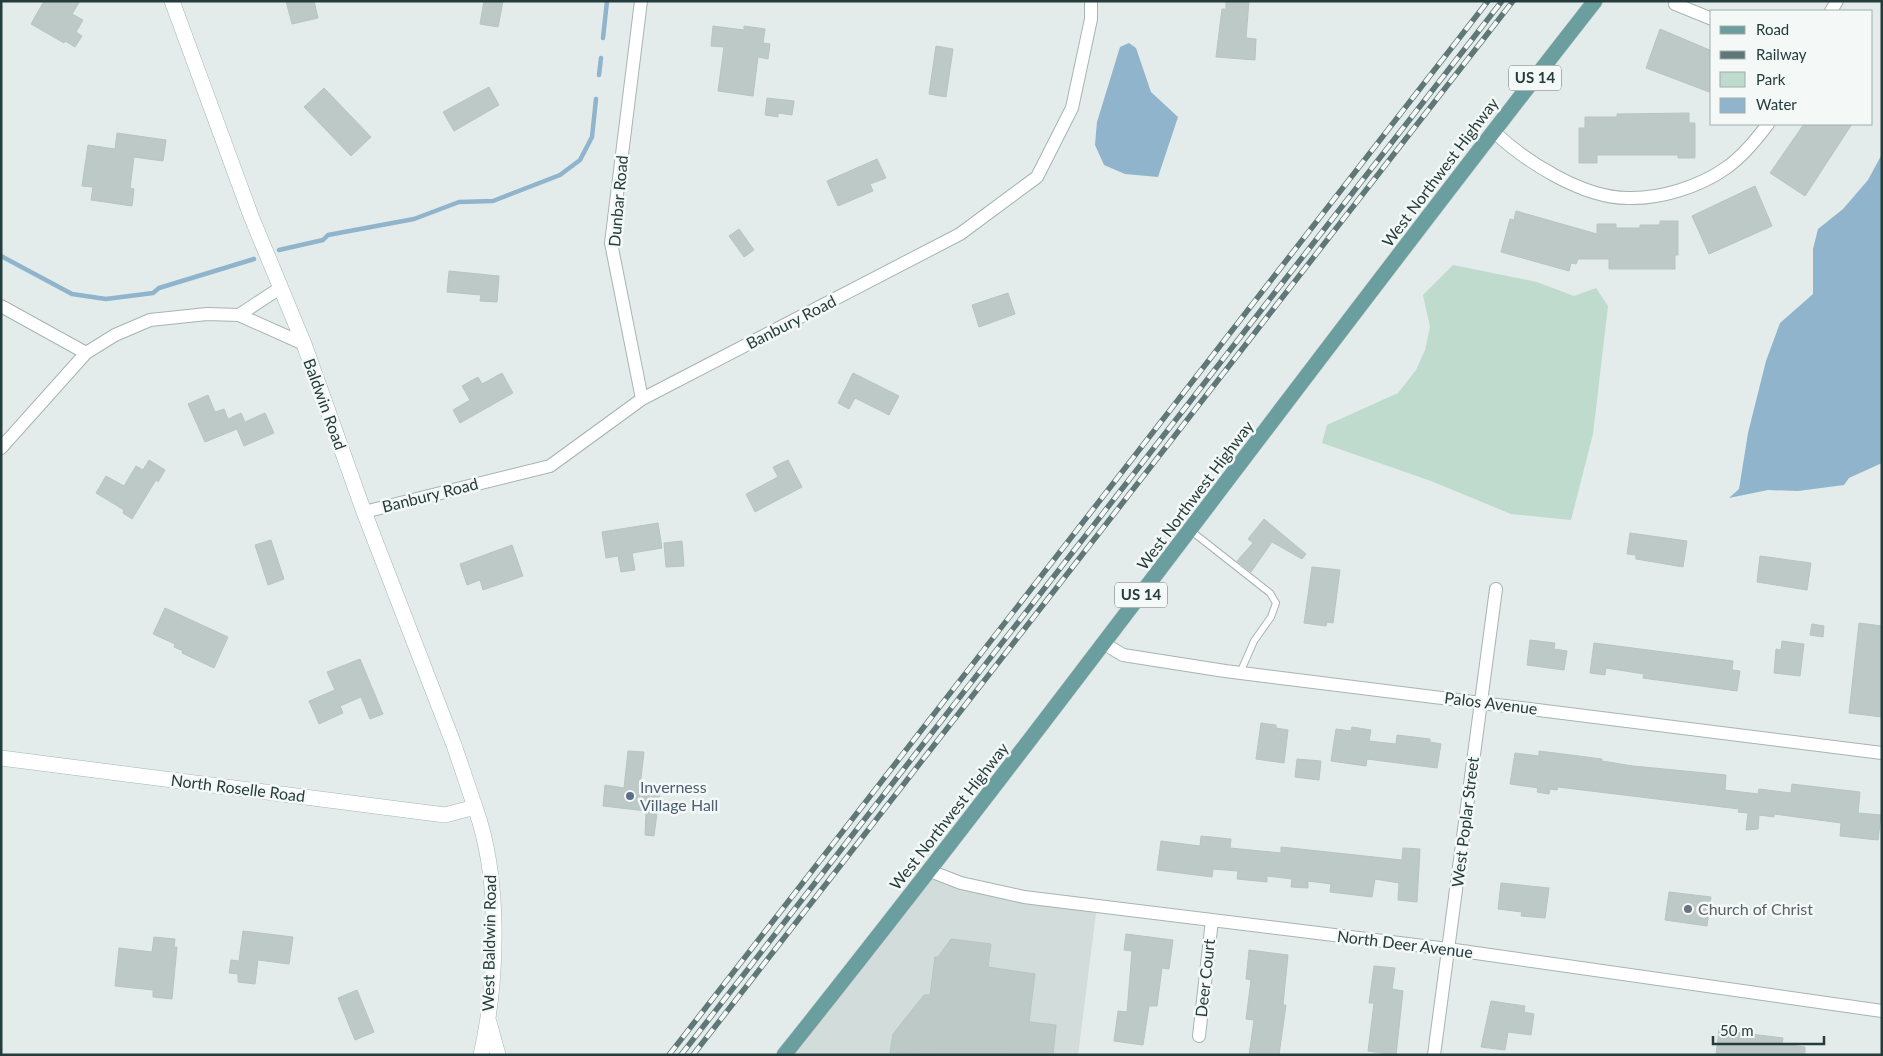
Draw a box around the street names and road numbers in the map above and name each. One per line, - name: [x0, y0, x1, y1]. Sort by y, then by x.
- road number: US 14: [1509, 66, 1561, 90]
- street label: West Northwest Highway: [1377, 93, 1502, 250]
- street label: Dunbar Road: [604, 154, 631, 248]
- street label: Banbury Road: [743, 291, 839, 352]
- street label: Baldwin Road: [300, 356, 351, 452]
- street label: West Northwest Highway: [1132, 416, 1257, 573]
- street label: Banbury Road: [380, 473, 480, 516]
- road number: US 14: [1115, 582, 1167, 608]
- street label: Palos Avenue: [1443, 687, 1539, 718]
- street label: West Northwest Highway: [885, 738, 1012, 893]
- street label: West Poplar Street: [1447, 755, 1482, 888]
- street label: North Roselle Road: [170, 770, 306, 805]
- street label: West Baldwin Road: [478, 874, 499, 1011]
- street label: North Deer Avenue: [1336, 926, 1474, 961]
- street label: Deer Court: [1191, 938, 1218, 1018]

